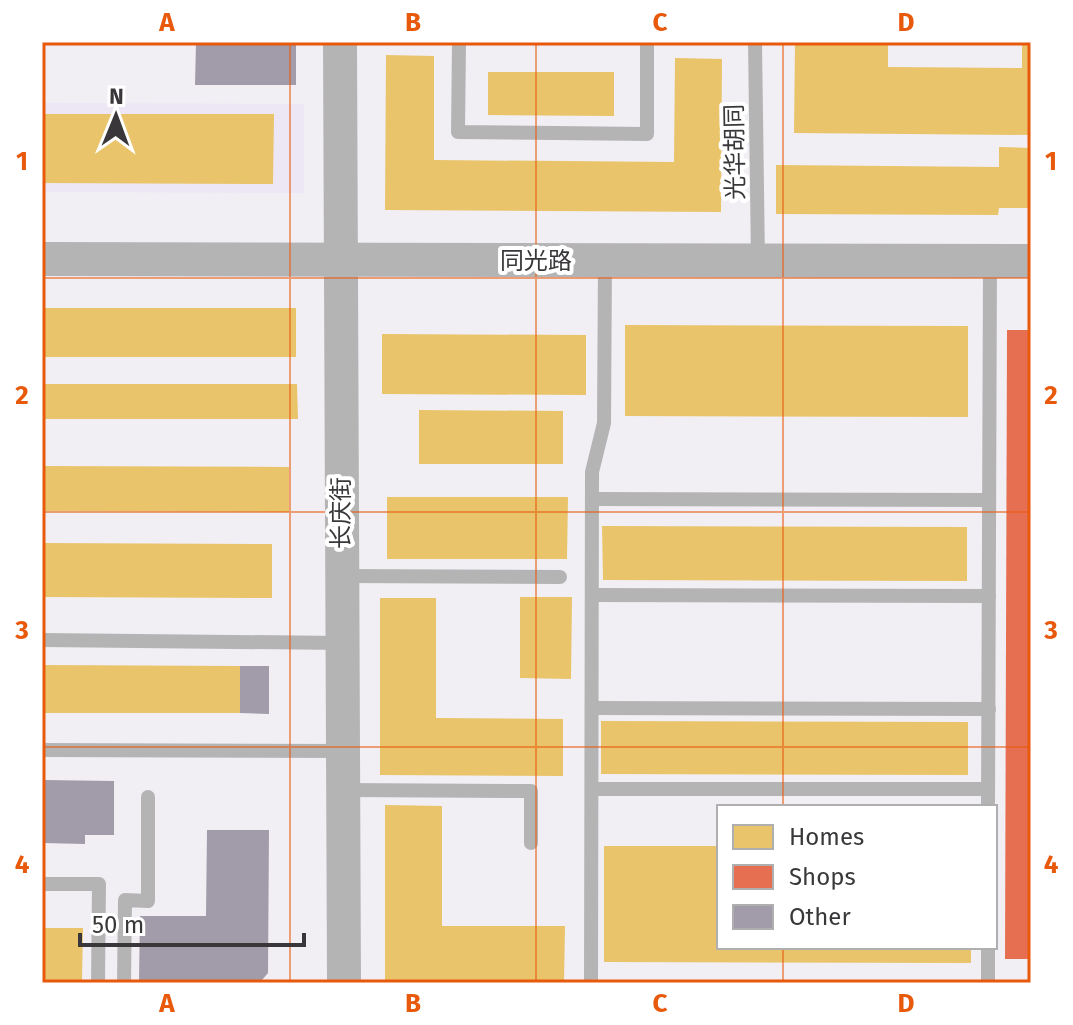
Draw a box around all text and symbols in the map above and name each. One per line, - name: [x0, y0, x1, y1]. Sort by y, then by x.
- text: A: [158, 7, 175, 38]
- text: B: [405, 7, 421, 38]
- text: C: [653, 7, 668, 38]
- text: D: [898, 7, 915, 38]
- north arrow: [76, 76, 156, 156]
- text: N: [109, 83, 124, 110]
- street label: 光华胡同: [720, 104, 750, 200]
- text: 1: [16, 146, 28, 177]
- text: 1: [1045, 146, 1057, 177]
- street label: 同光路: [500, 247, 572, 275]
- text: 2: [15, 380, 29, 411]
- text: 2: [1044, 380, 1058, 411]
- street label: 长庆街: [327, 477, 355, 549]
- text: 3: [14, 615, 29, 646]
- text: 3: [1043, 615, 1058, 646]
- legend: [717, 805, 997, 949]
- text: Homes: [789, 823, 864, 851]
- text: 4: [15, 849, 30, 880]
- text: 4: [1044, 849, 1059, 880]
- text: Shops: [789, 863, 856, 891]
- scale bar: [80, 897, 304, 947]
- text: Other: [789, 903, 851, 931]
- text: 50 m: [92, 911, 144, 939]
- text: A: [158, 988, 175, 1019]
- text: B: [405, 988, 421, 1019]
- text: C: [653, 988, 668, 1019]
- text: D: [898, 988, 915, 1019]

